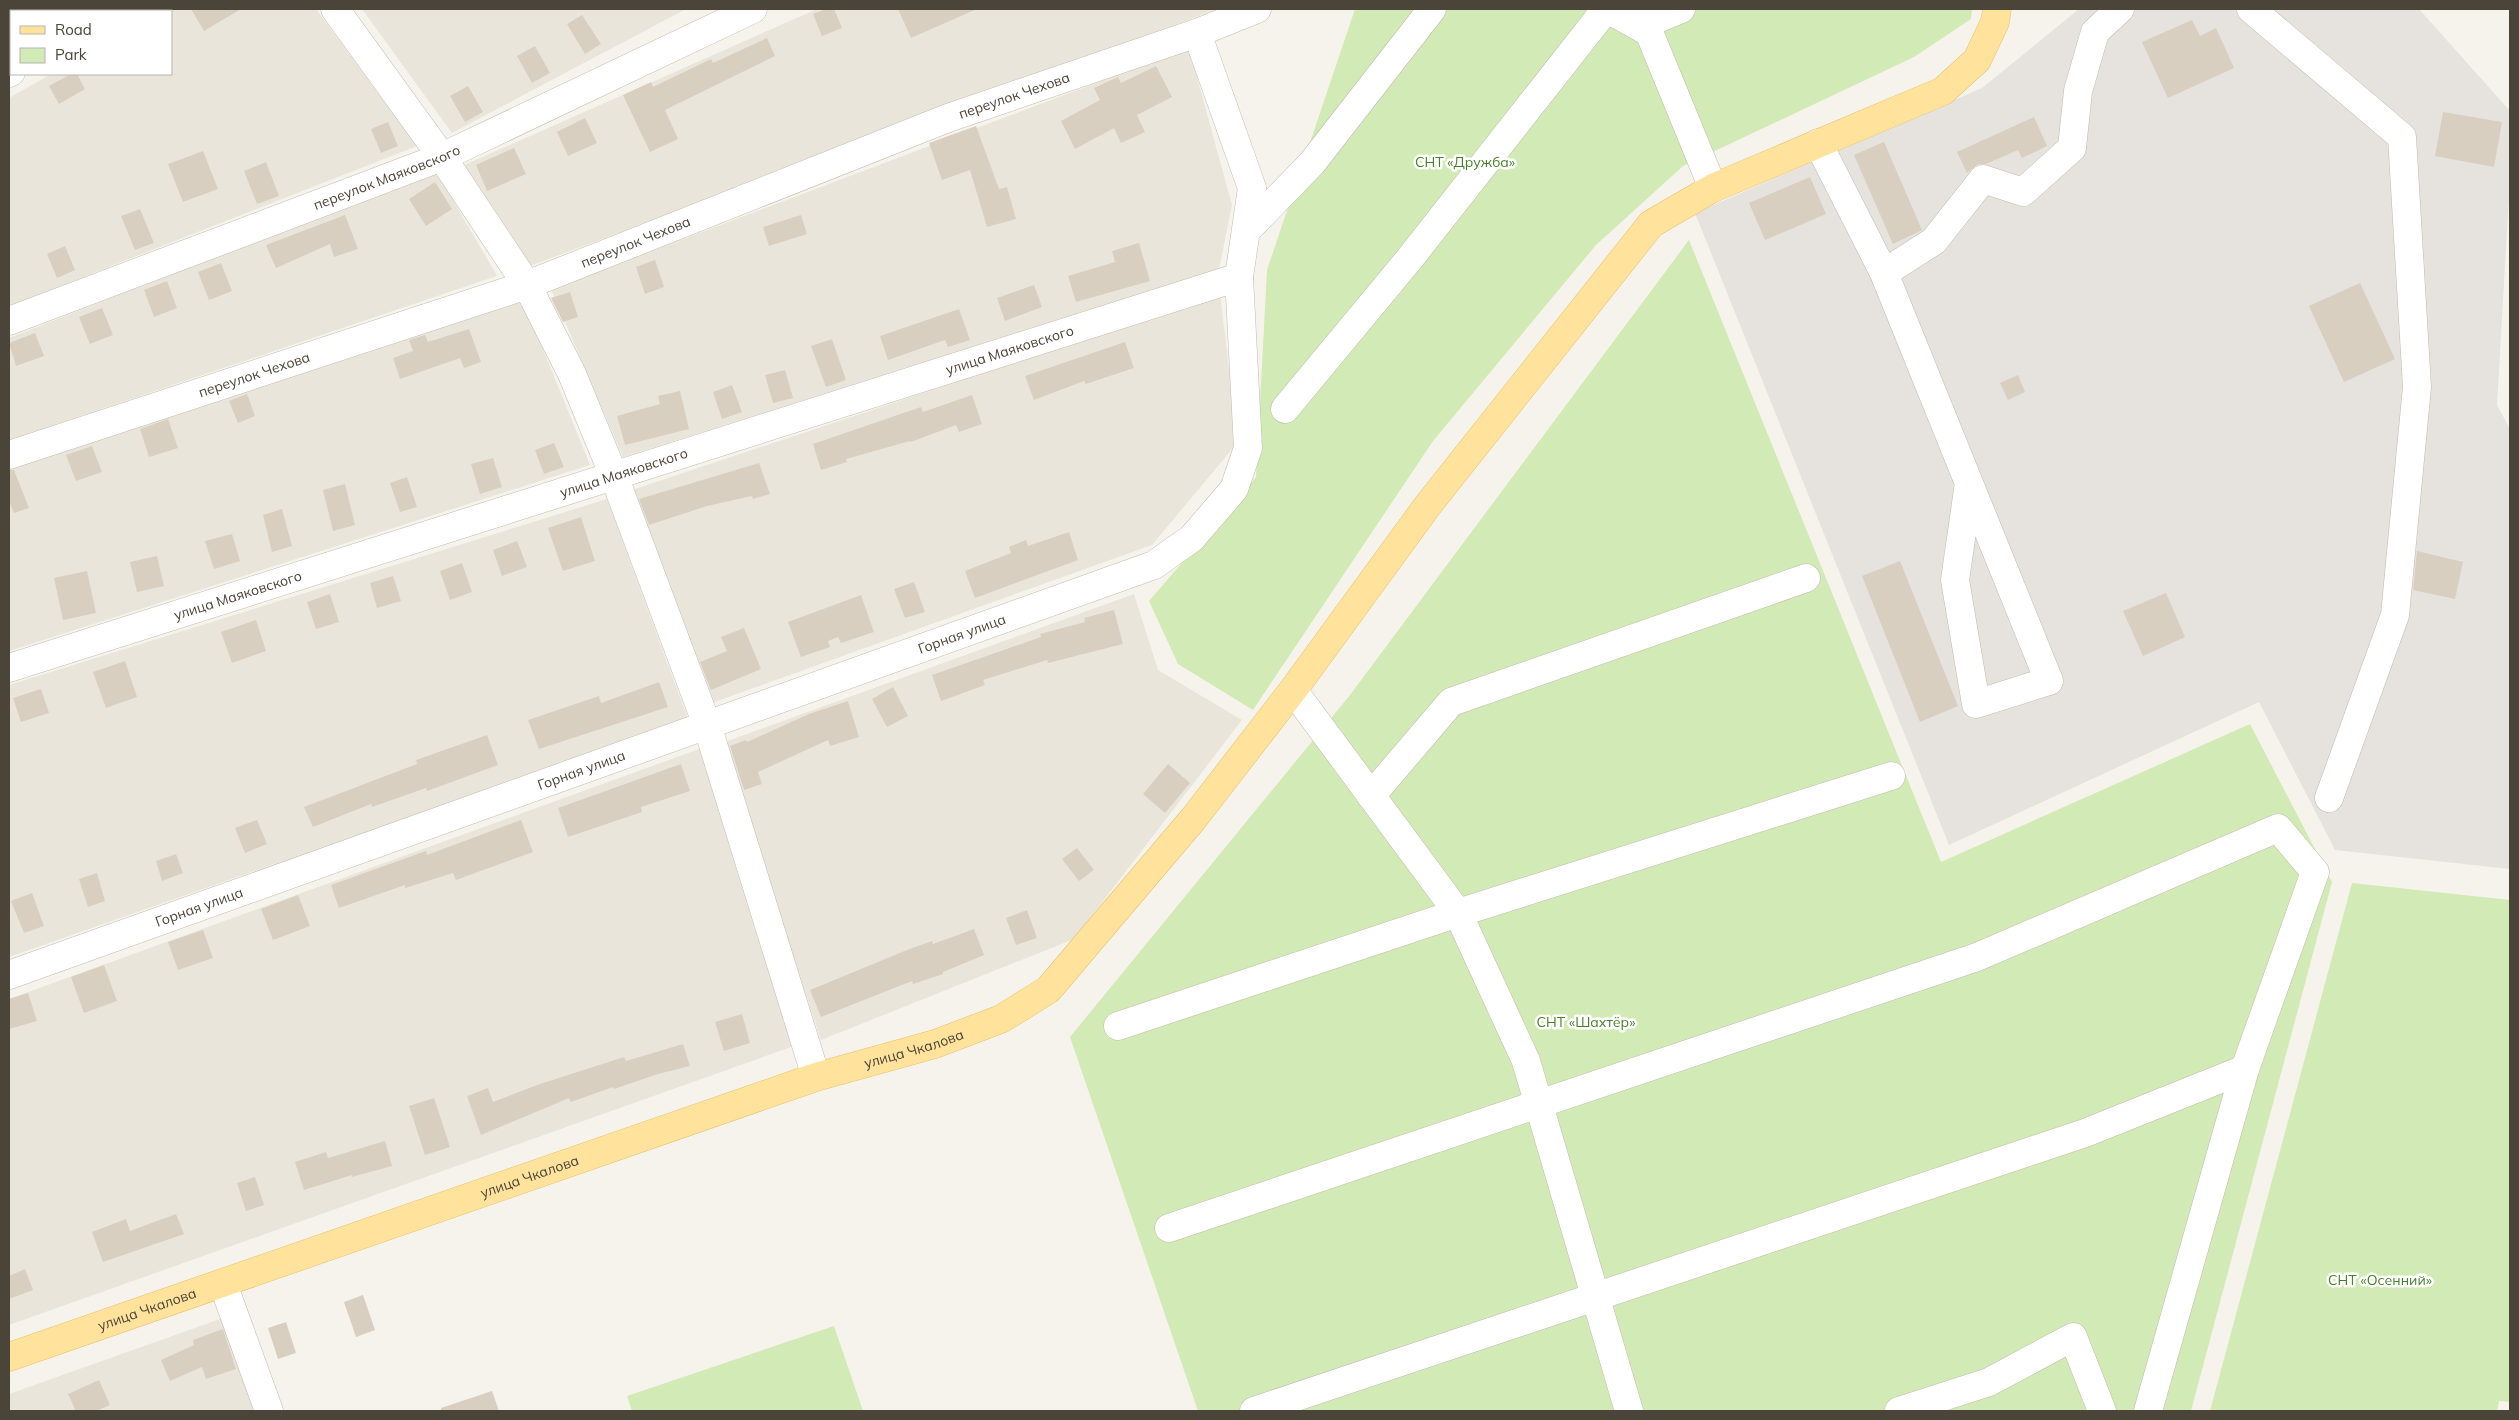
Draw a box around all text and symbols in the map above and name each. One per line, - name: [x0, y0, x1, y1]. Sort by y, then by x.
- legend: [10, 10, 172, 75]
- text: Road: [55, 20, 92, 39]
- text: Park: [55, 45, 87, 64]
- street label: переулок Чехова: [956, 68, 1072, 123]
- street label: переулок Маяковского: [311, 141, 463, 214]
- park label: СНТ «Дружба»: [1415, 153, 1515, 171]
- street label: переулок Чехова: [578, 212, 693, 272]
- street label: улица Маяковского: [943, 321, 1076, 379]
- street label: переулок Чехова: [196, 348, 312, 401]
- street label: улица Маяковского: [557, 444, 690, 501]
- street label: улица Маяковского: [171, 567, 304, 624]
- street label: Горная улица: [915, 610, 1008, 658]
- street label: Горная улица: [535, 746, 628, 794]
- street label: Горная улица: [153, 883, 245, 931]
- park label: СНТ «Шахтёр»: [1537, 1013, 1635, 1031]
- street label: улица Чкалова: [862, 1025, 966, 1072]
- street label: улица Чкалова: [478, 1151, 581, 1202]
- park label: СНТ «Осенний»: [2328, 1271, 2432, 1289]
- street label: улица Чкалова: [95, 1284, 199, 1335]

